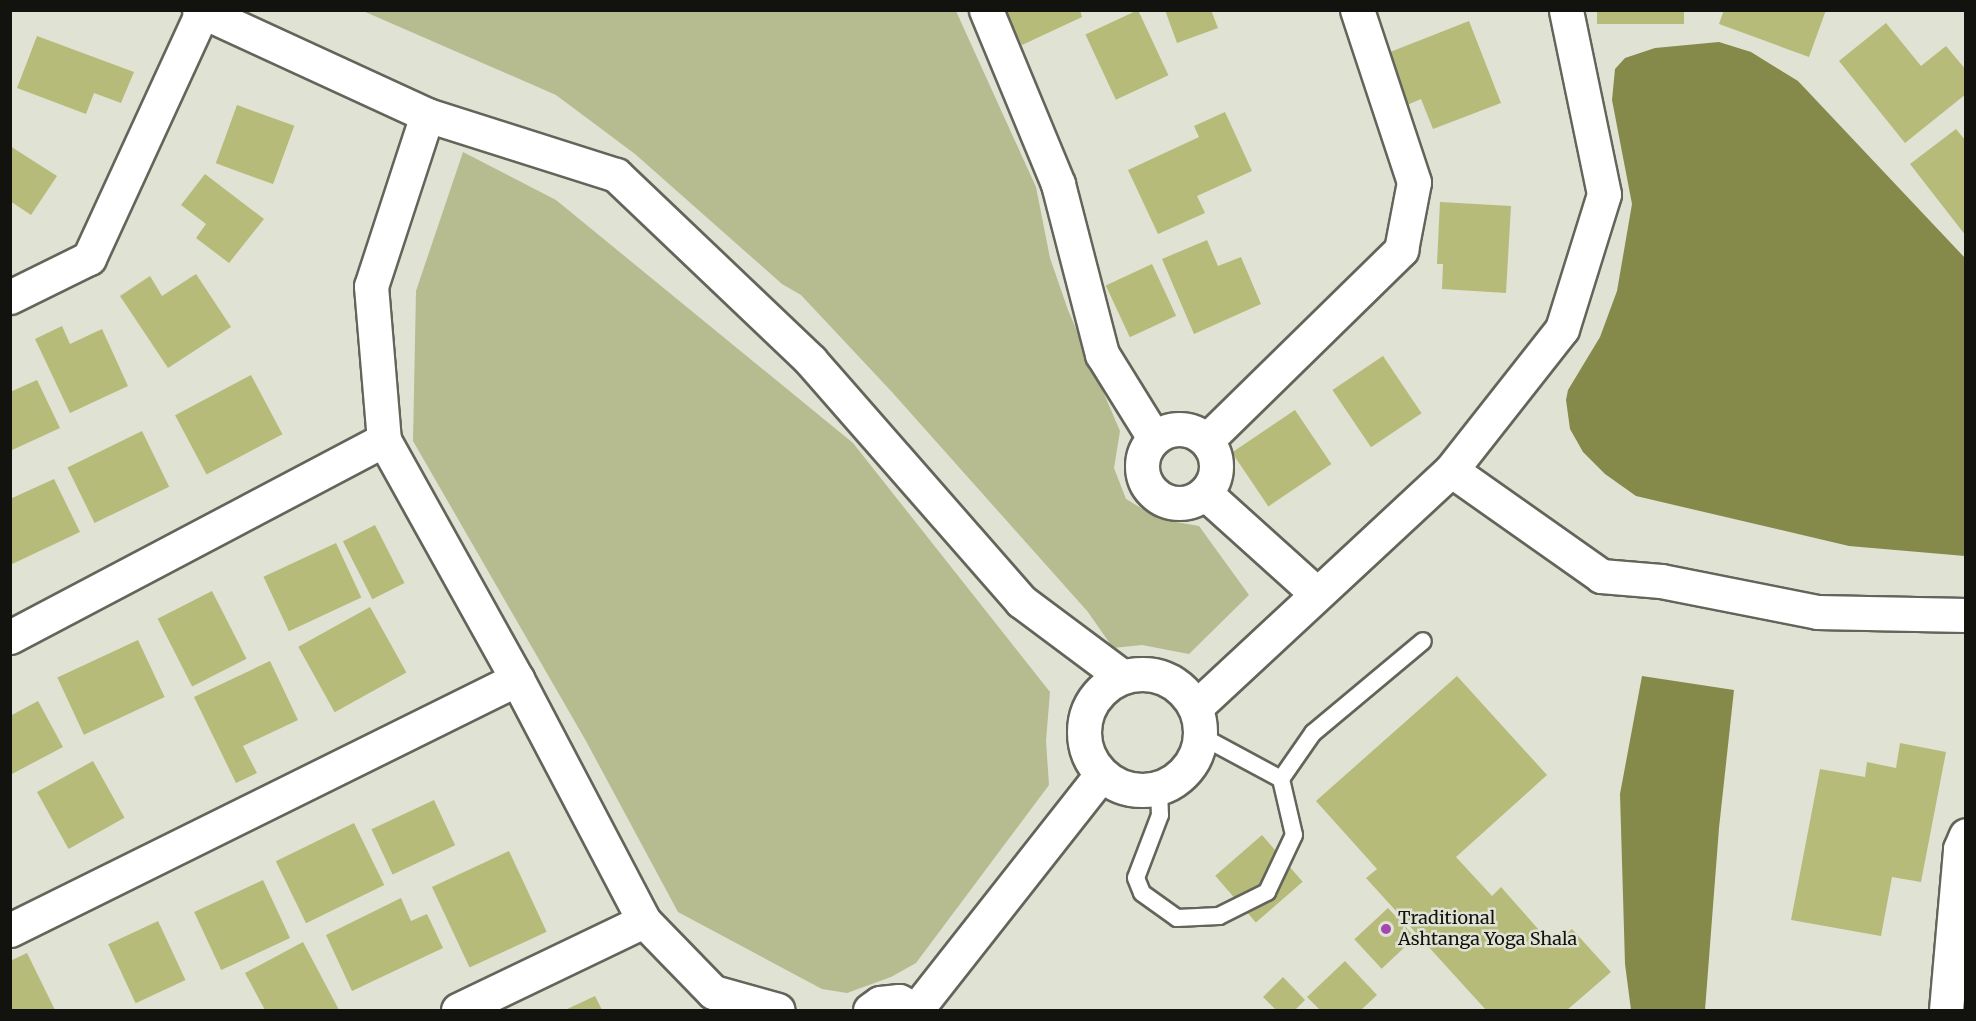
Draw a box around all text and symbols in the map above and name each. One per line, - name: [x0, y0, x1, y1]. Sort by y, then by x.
- place label: Traditional Ashtanga Yoga Shala: [1398, 908, 1577, 950]
- marker: Traditional Ashtanga Yoga Shala: [1379, 922, 1393, 936]

